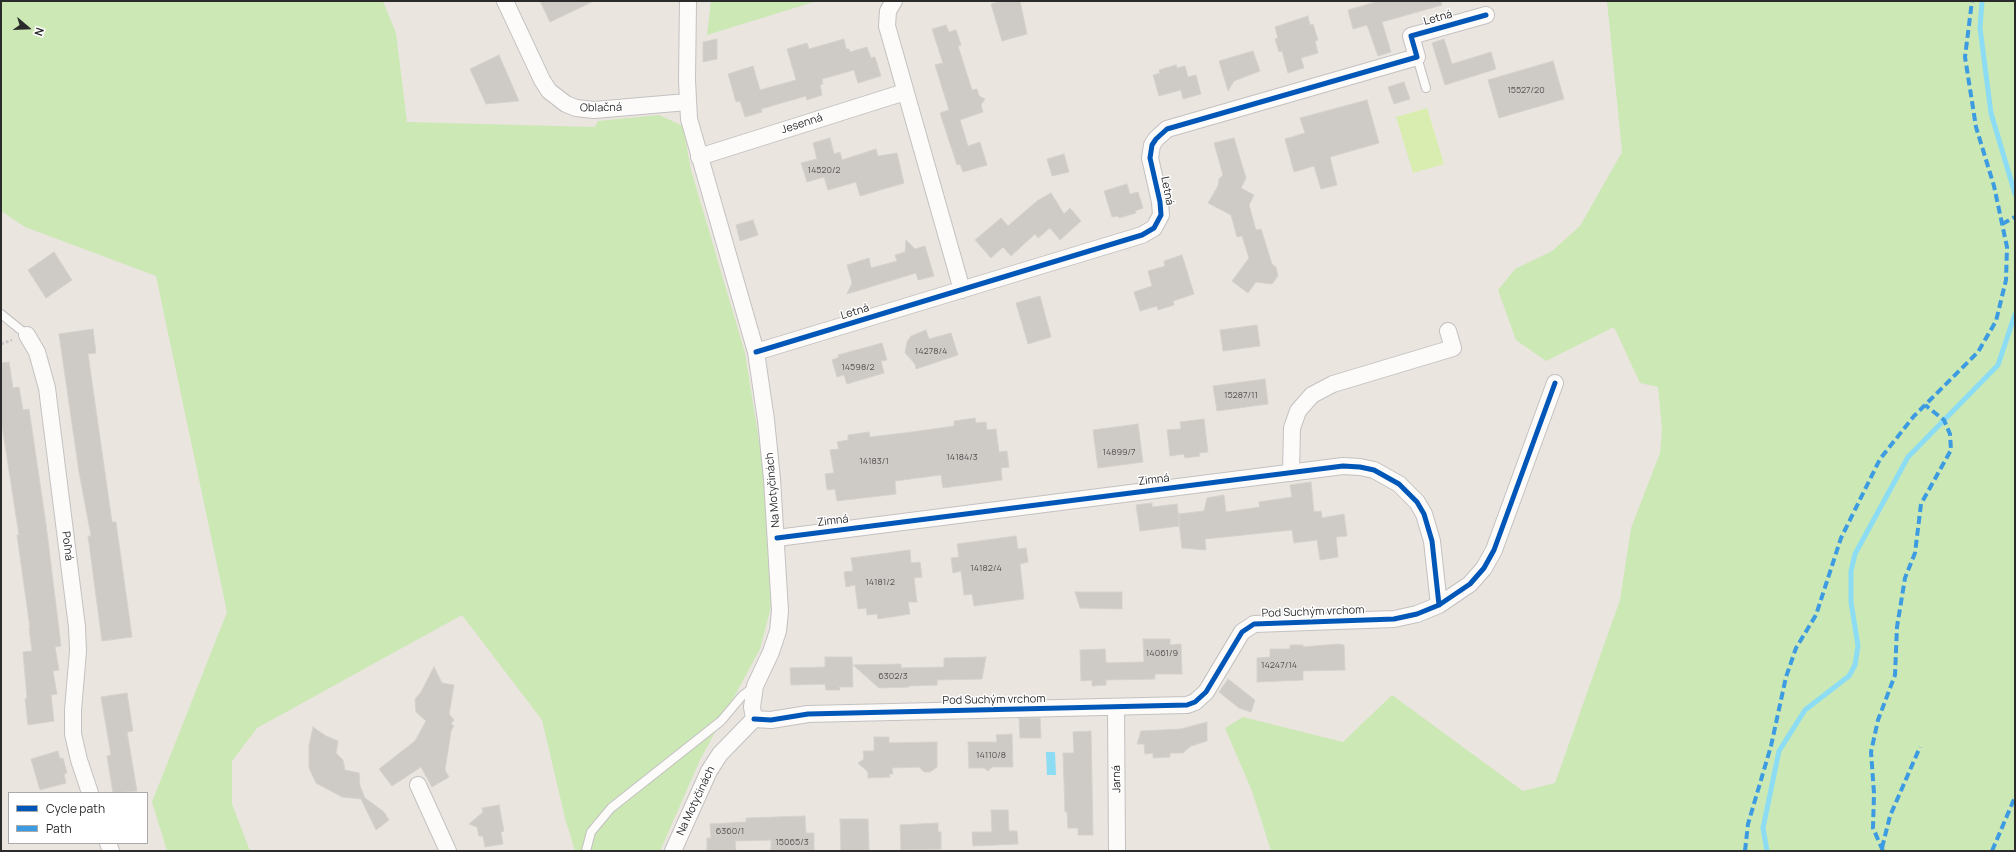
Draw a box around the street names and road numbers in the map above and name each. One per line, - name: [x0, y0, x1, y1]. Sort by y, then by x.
- street label: Letná: [1422, 8, 1454, 28]
- street label: Oblačná: [580, 101, 622, 115]
- street label: Jesenná: [780, 111, 824, 137]
- street label: Letná: [1158, 175, 1176, 207]
- street label: Letná: [839, 301, 871, 323]
- street label: Na Motyčinách: [763, 452, 783, 528]
- street label: Zimná: [1138, 472, 1170, 488]
- street label: Zimná: [817, 513, 849, 529]
- street label: Poľná: [59, 531, 75, 561]
- street label: Pod Suchým vrchom: [1261, 604, 1365, 620]
- street label: Pod Suchým vrchom: [942, 693, 1046, 707]
- street label: Na Motyčinách: [674, 764, 718, 838]
- street label: Jarná: [1110, 765, 1124, 793]

